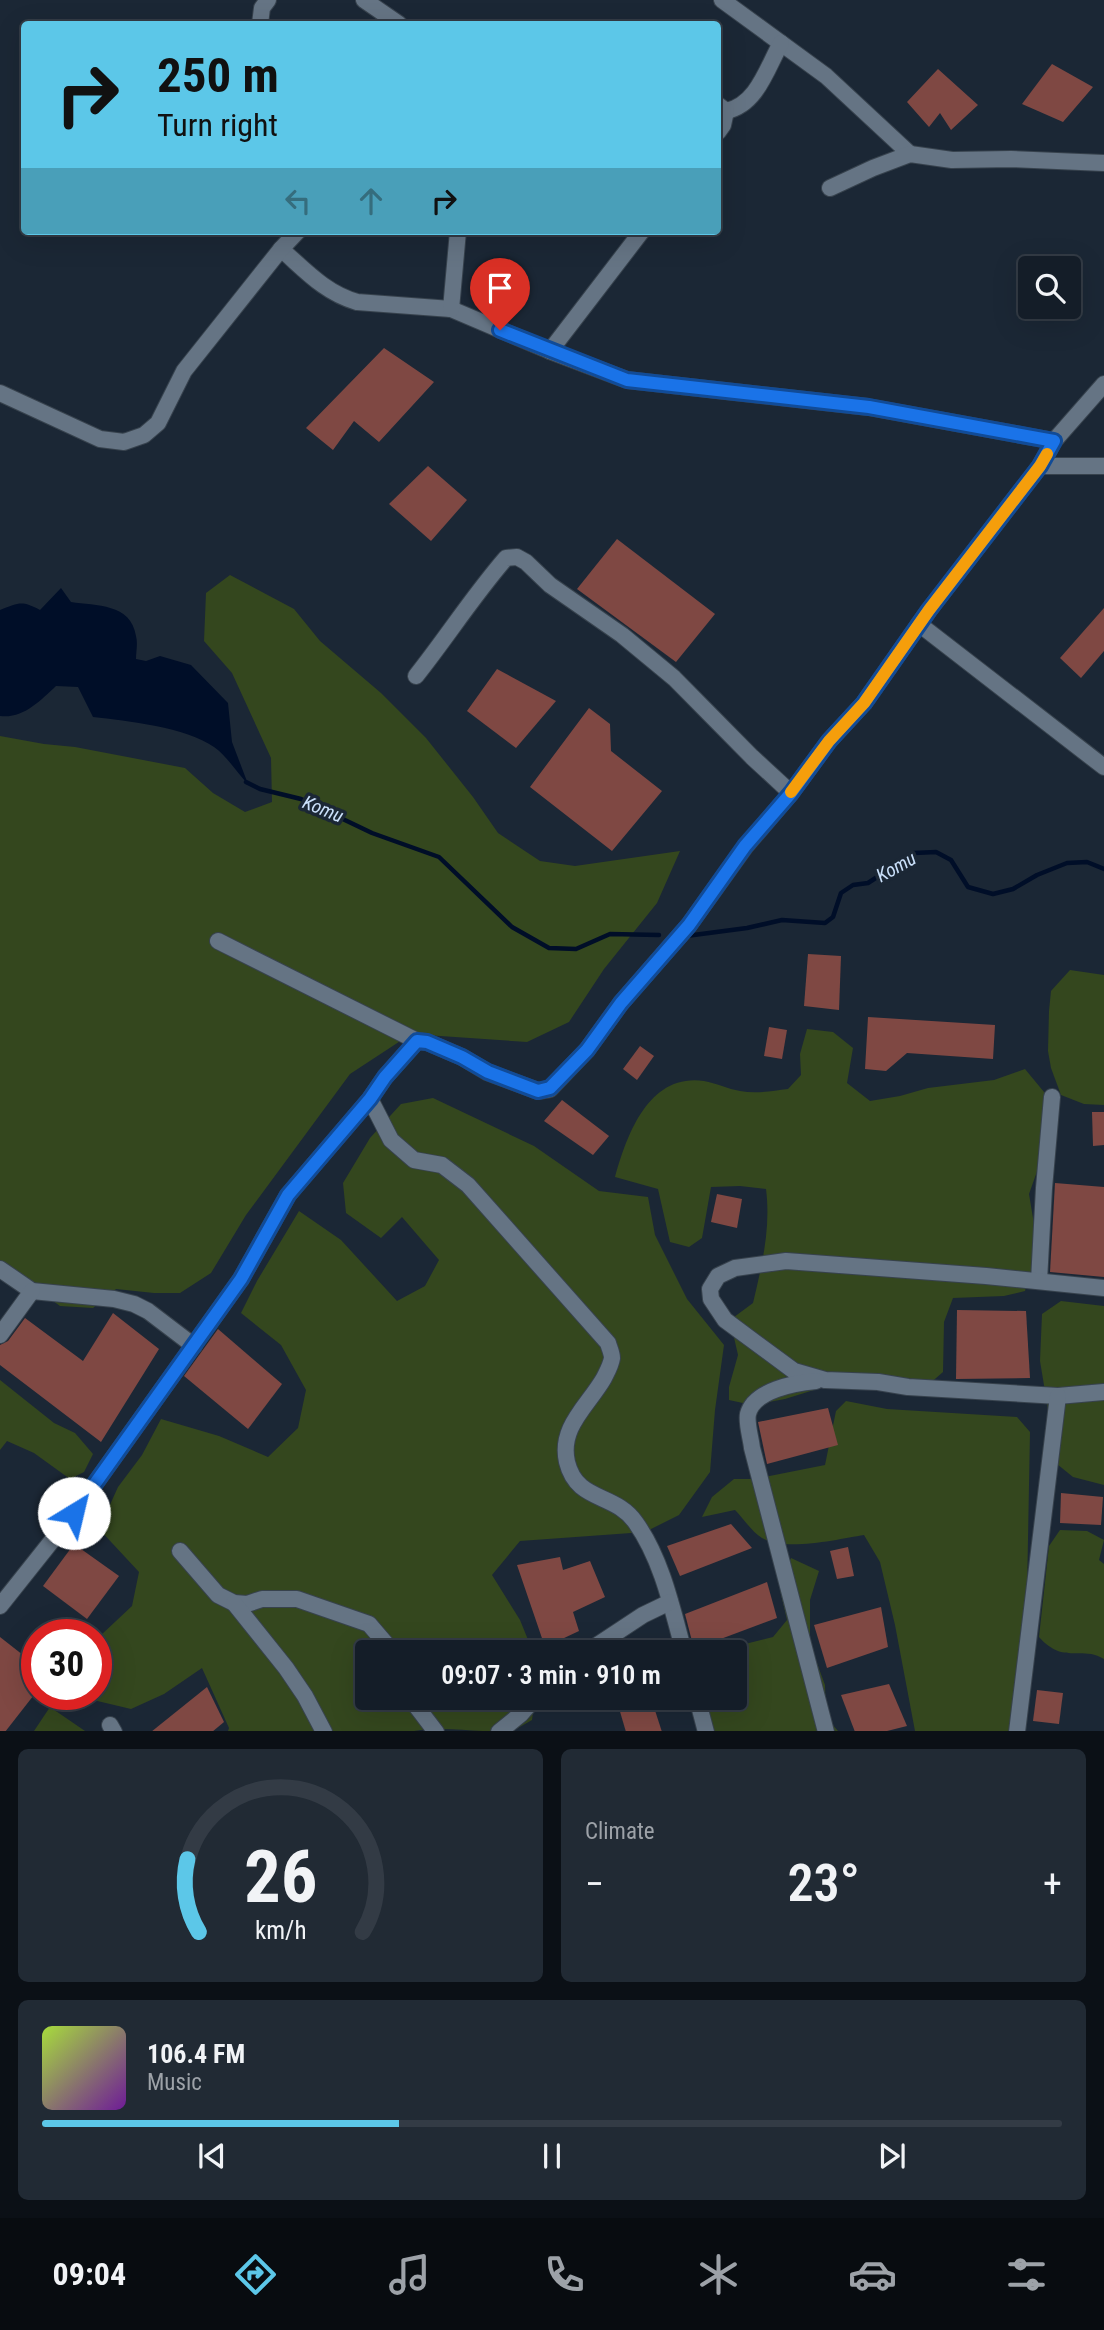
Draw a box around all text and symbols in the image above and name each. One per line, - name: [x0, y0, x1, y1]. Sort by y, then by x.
- text: 250 m: [157, 47, 279, 104]
- icon: right: [42, 49, 133, 140]
- text: Turn right: [157, 106, 278, 144]
- icon: left: [279, 182, 317, 220]
- icon: ahead: [352, 182, 390, 220]
- icon: right: [425, 182, 463, 220]
- map controls: [1018, 256, 1081, 319]
- button: search: [1018, 256, 1081, 319]
- pin: [470, 258, 530, 330]
- icon: arrive: [481, 269, 519, 307]
- water label: Komu: [299, 790, 347, 828]
- water label: Komu: [872, 847, 920, 887]
- position arrow: [37, 1476, 111, 1550]
- speed limit sign: 30: [21, 1619, 112, 1710]
- text: 09:07 · 3 min · 910 m: [441, 1660, 661, 1690]
- text: Climate: [585, 1818, 655, 1845]
- text: 26: [244, 1834, 317, 1920]
- text: 23°: [787, 1853, 860, 1914]
- text: −: [585, 1862, 604, 1906]
- text: +: [1043, 1862, 1062, 1906]
- text: km/h: [255, 1915, 306, 1944]
- text: 106.4 FM: [147, 2039, 245, 2069]
- text: Music: [147, 2069, 202, 2096]
- icon: previous: [193, 2137, 231, 2175]
- icon: pause: [533, 2137, 571, 2175]
- icon: next: [873, 2137, 911, 2175]
- icon: directions: [231, 2250, 280, 2299]
- icon: music: [385, 2250, 434, 2299]
- icon: phone: [540, 2250, 589, 2299]
- icon: climate: [694, 2250, 743, 2299]
- icon: car: [848, 2250, 897, 2299]
- icon: filters: [1002, 2250, 1051, 2299]
- text: 09:04: [53, 2255, 126, 2293]

